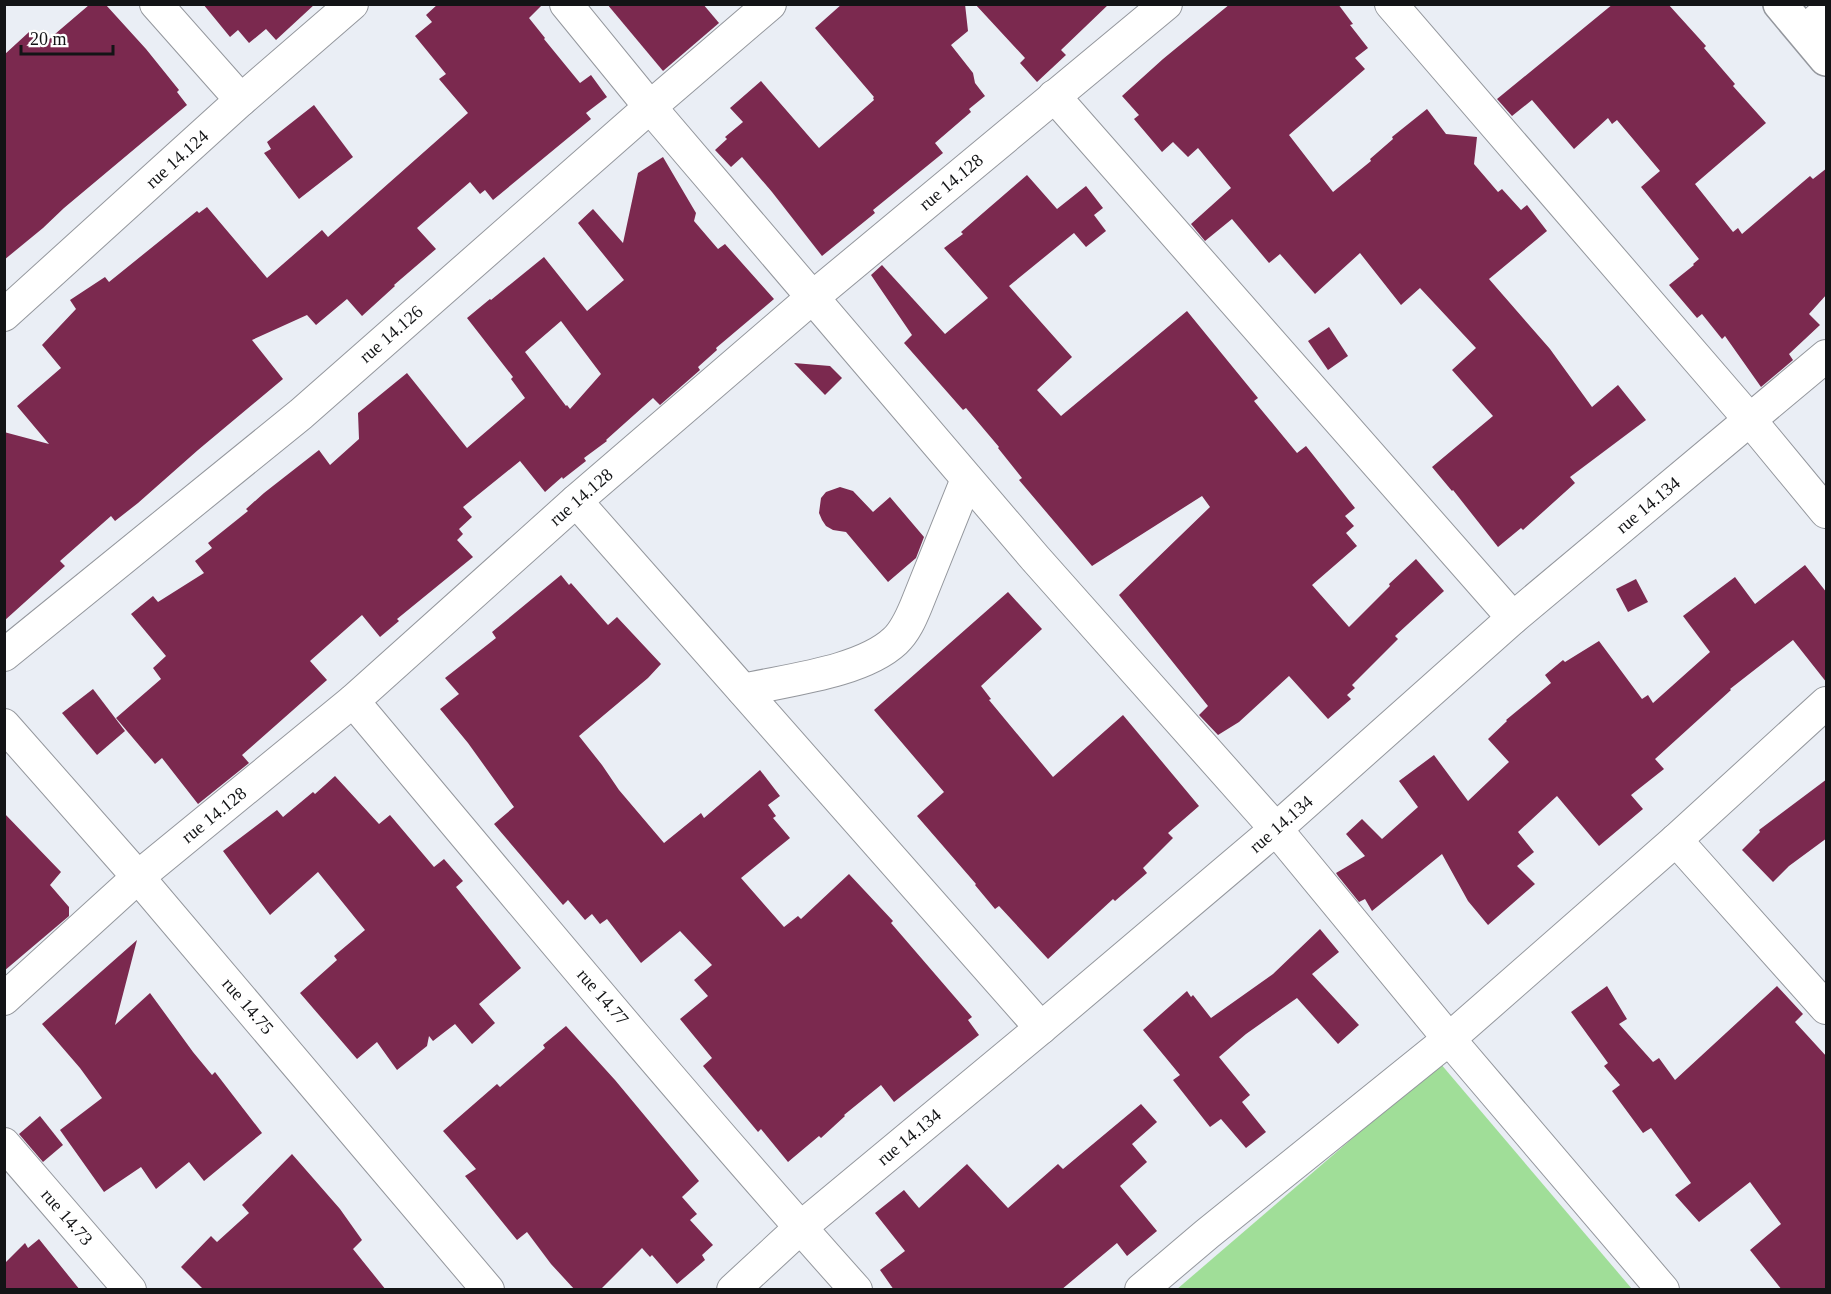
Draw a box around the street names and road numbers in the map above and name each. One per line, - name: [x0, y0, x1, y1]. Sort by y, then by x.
- street label: rue 14.124: [142, 126, 212, 192]
- street label: rue 14.128: [915, 150, 987, 214]
- street label: rue 14.126: [355, 301, 427, 367]
- street label: rue 14.128: [545, 464, 617, 530]
- street label: rue 14.134: [1612, 473, 1684, 537]
- street label: rue 14.128: [178, 783, 250, 847]
- street label: rue 14.134: [1245, 791, 1317, 857]
- street label: rue 14.77: [573, 965, 633, 1029]
- street label: rue 14.75: [218, 974, 278, 1038]
- street label: rue 14.134: [873, 1105, 945, 1169]
- street label: rue 14.73: [37, 1185, 97, 1249]

